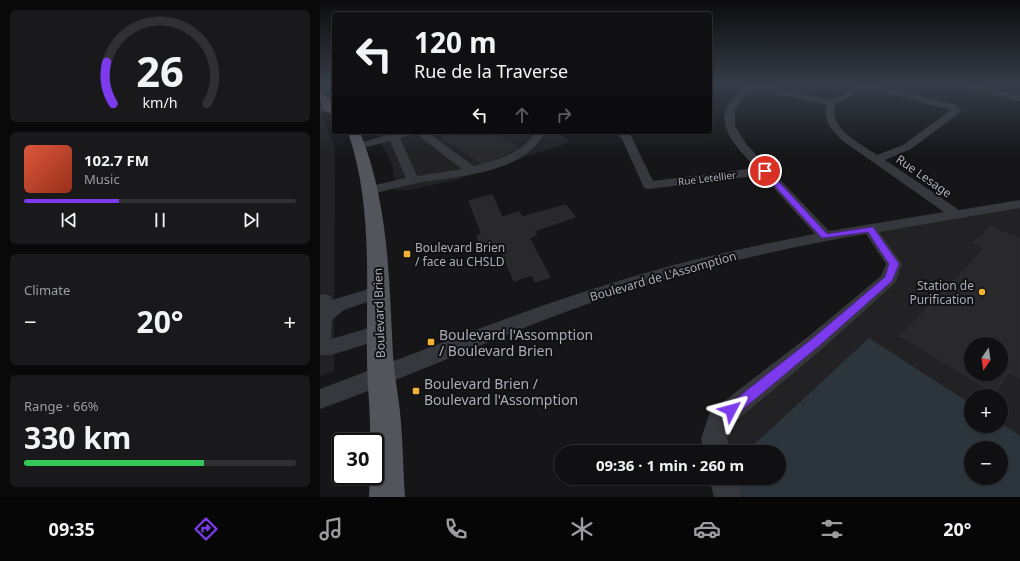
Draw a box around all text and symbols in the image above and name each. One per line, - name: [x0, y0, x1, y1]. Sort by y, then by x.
- text: 120 m: [414, 23, 497, 61]
- icon: left: [348, 28, 400, 80]
- text: 26: [136, 43, 184, 99]
- text: Rue de la Traverse: [414, 59, 568, 83]
- text: km/h: [142, 92, 178, 111]
- icon: left: [469, 104, 491, 126]
- icon: ahead: [511, 104, 533, 126]
- icon: right: [553, 104, 575, 126]
- text: 102.7 FM: [84, 150, 149, 170]
- street label: Rue Lesage: [893, 151, 955, 202]
- pin: [748, 154, 782, 188]
- icon: arrive: [754, 160, 776, 182]
- street label: Rue Letellier: [677, 168, 737, 188]
- text: Music: [84, 170, 120, 188]
- icon: previous: [58, 209, 80, 231]
- icon: pause: [149, 209, 171, 231]
- icon: next: [240, 209, 262, 231]
- place label: Boulevard Brien / face au CHSLD: [415, 239, 505, 270]
- street label: Boulevard de L'Assomption: [588, 247, 738, 305]
- marker: Boulevard Brien / face au CHSLD: [402, 249, 412, 259]
- street label: Boulevard Brien: [369, 268, 389, 358]
- place label: Station de Purification: [909, 277, 974, 308]
- text: Climate: [24, 281, 70, 299]
- marker: Station de Purification: [977, 287, 987, 297]
- text: 20°: [136, 301, 184, 342]
- text: −: [24, 306, 37, 336]
- text: +: [283, 306, 296, 336]
- place label: Boulevard l'Assomption / Boulevard Brien: [439, 325, 593, 360]
- marker: Boulevard l'Assomption / Boulevard Brien: [426, 337, 436, 347]
- north arrow: [964, 337, 1008, 381]
- map controls: [964, 337, 1008, 485]
- place label: Boulevard Brien / Boulevard l'Assomption: [424, 374, 578, 409]
- marker: Boulevard Brien / Boulevard l'Assomption: [411, 386, 421, 396]
- position arrow: [710, 389, 752, 431]
- button: +: [964, 389, 1008, 433]
- text: Range · 66%: [24, 397, 99, 415]
- text: 330 km: [24, 417, 131, 458]
- speed limit sign: 30: [332, 433, 384, 485]
- button: −: [964, 441, 1008, 485]
- text: 09:36 · 1 min · 260 m: [596, 455, 744, 475]
- icon: directions: [192, 515, 220, 543]
- icon: music: [317, 515, 345, 543]
- icon: phone: [442, 515, 470, 543]
- icon: climate: [568, 515, 596, 543]
- icon: car: [693, 515, 721, 543]
- icon: filters: [818, 515, 846, 543]
- text: 09:35: [49, 517, 95, 541]
- text: 20°: [943, 517, 971, 541]

